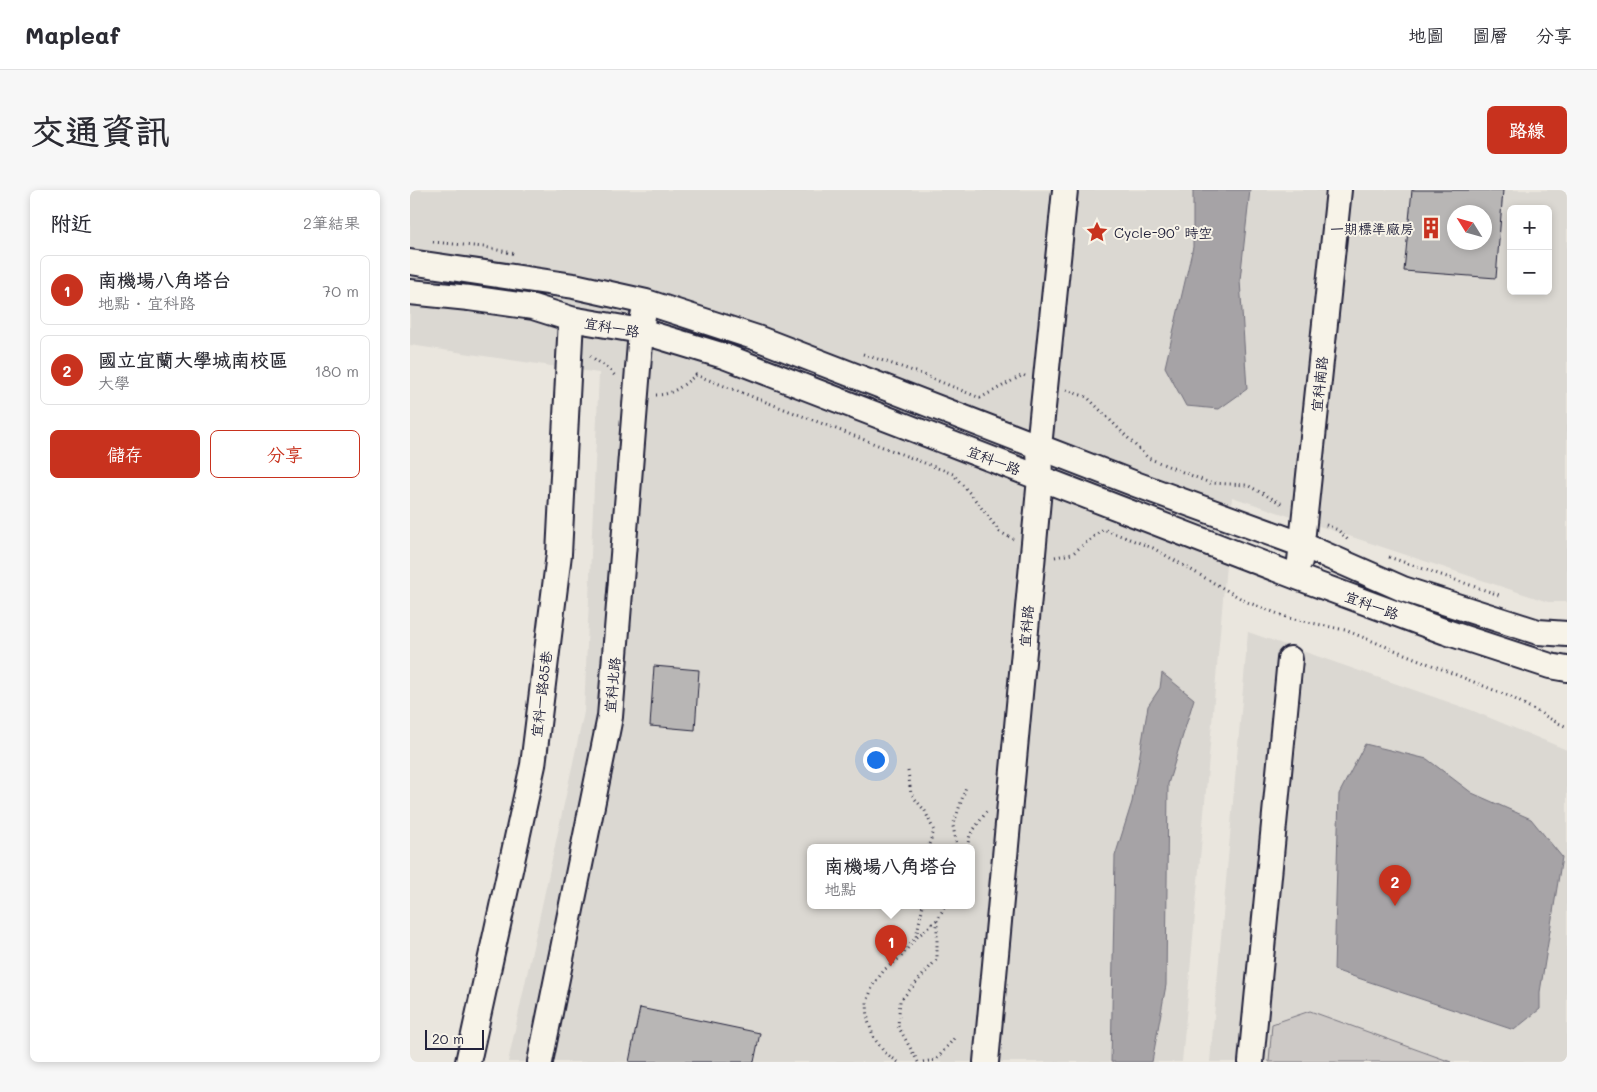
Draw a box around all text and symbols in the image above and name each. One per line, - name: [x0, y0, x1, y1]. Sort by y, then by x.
- text: Mapleaf: [25, 19, 120, 50]
- text: 地圖: [1408, 23, 1444, 47]
- text: 圖層: [1472, 23, 1508, 47]
- text: 分享: [1536, 23, 1572, 47]
- button: 路線: [1487, 106, 1567, 154]
- text: 交通資訊: [30, 107, 170, 153]
- north arrow: [1447, 205, 1492, 250]
- map controls: [1507, 205, 1552, 295]
- button: +: [1507, 205, 1552, 250]
- text: 附近: [50, 209, 92, 236]
- text: 2筆結果: [303, 212, 360, 233]
- building icon: 一期標準廠房: [1418, 215, 1444, 241]
- place icon: Cycle-90° 時空: [1084, 219, 1110, 245]
- place label: 一期標準廠房: [1330, 219, 1414, 238]
- place label: Cycle-90° 時空: [1114, 223, 1212, 242]
- button: −: [1507, 250, 1552, 295]
- text: 南機場八角塔台: [98, 267, 231, 292]
- text: 1: [63, 280, 71, 301]
- text: 70 m: [322, 280, 359, 301]
- text: 地點 · 宜科路: [98, 292, 195, 313]
- street label: 宜科一路: [583, 313, 641, 341]
- text: 國立宜蘭大學城南校區: [98, 347, 288, 372]
- street label: 宜科南路: [1307, 355, 1331, 413]
- text: 2: [63, 360, 71, 381]
- text: 180 m: [314, 360, 359, 381]
- text: 大學: [98, 372, 130, 393]
- button: 儲存: [50, 430, 200, 478]
- button: 分享: [210, 430, 360, 478]
- street label: 宜科一路: [964, 441, 1024, 479]
- street label: 宜科一路: [1342, 586, 1402, 624]
- street label: 宜科路: [1015, 604, 1037, 648]
- street label: 宜科一路85巷: [526, 649, 556, 738]
- street label: 宜科北路: [600, 656, 624, 714]
- your location: [863, 747, 889, 773]
- popup: [807, 844, 975, 909]
- text: 南機場八角塔台: [824, 853, 958, 878]
- pin: 2: [1379, 865, 1411, 906]
- text: 地點: [824, 878, 857, 899]
- pin: 1: [875, 925, 907, 966]
- scale bar: [425, 1027, 484, 1050]
- text: 20 m: [432, 1029, 464, 1048]

